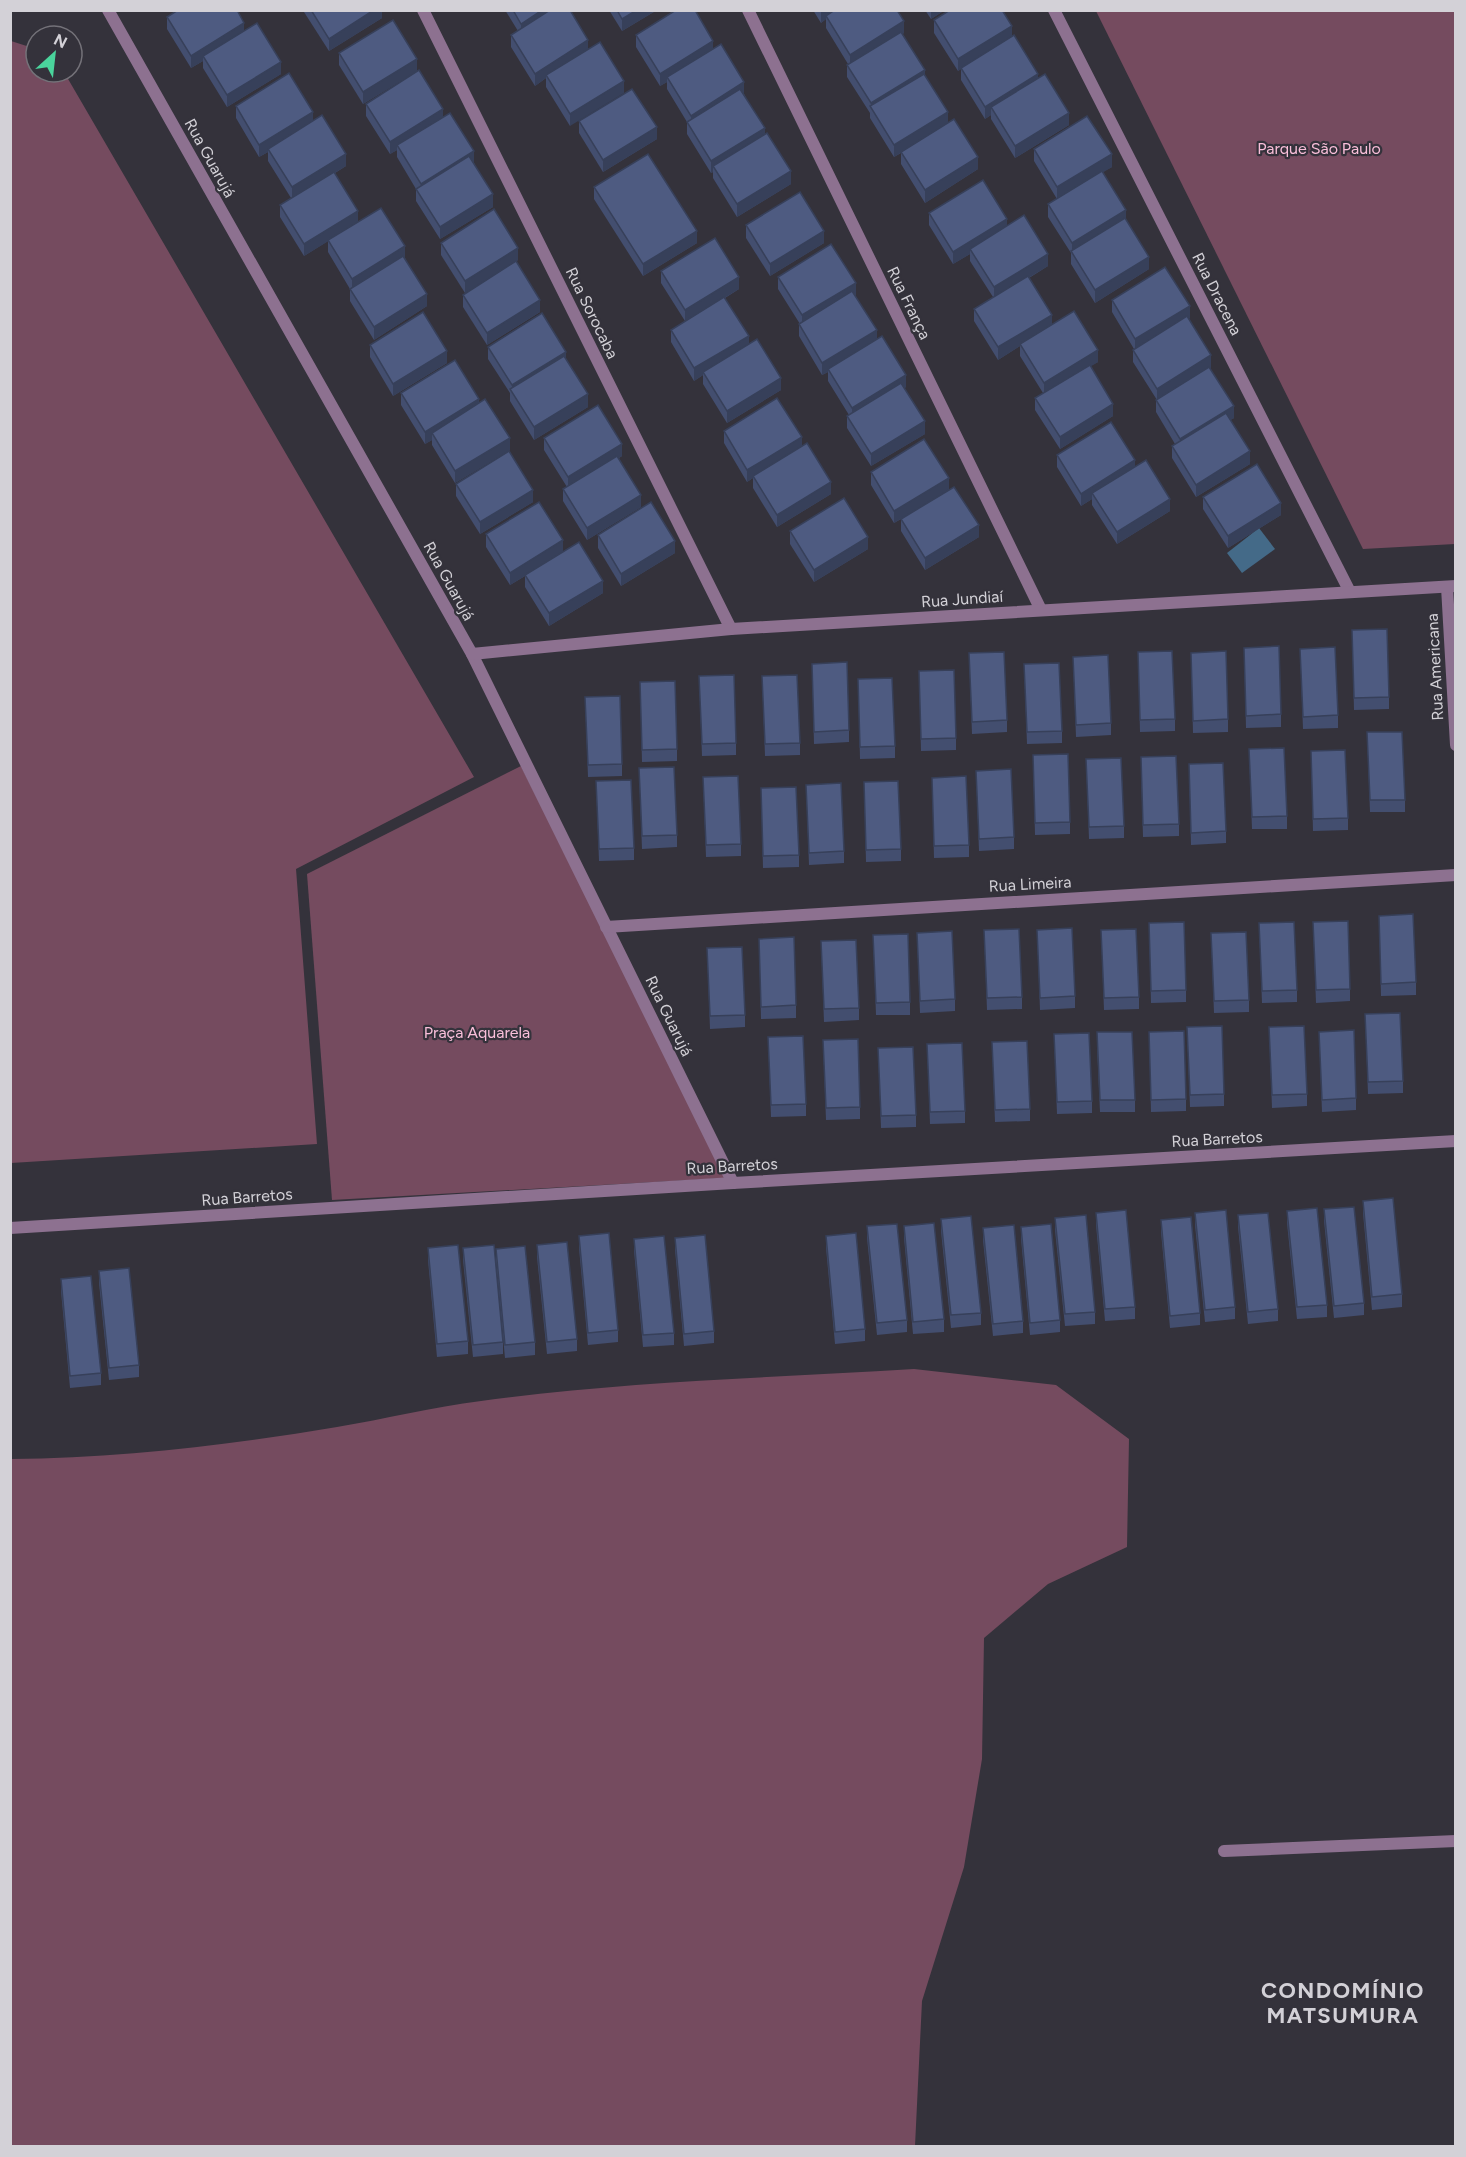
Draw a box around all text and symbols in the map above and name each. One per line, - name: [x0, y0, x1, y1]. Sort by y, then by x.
- north arrow: [24, 24, 84, 84]
- text: N: [51, 30, 70, 52]
- street label: Rua Guarujá: [181, 115, 239, 201]
- park label: Parque São Paulo: [1257, 139, 1381, 158]
- street label: Rua Dracena: [1188, 250, 1246, 338]
- street label: Rua França: [883, 263, 935, 343]
- street label: Rua Sorocaba: [562, 264, 622, 362]
- street label: Rua Guarujá: [420, 538, 478, 624]
- street label: Rua Jundiaí: [920, 587, 1005, 611]
- street label: Rua Americana: [1423, 613, 1447, 721]
- street label: Rua Limeira: [988, 872, 1072, 896]
- street label: Rua Guarujá: [641, 973, 697, 1059]
- park label: Praça Aquarela: [424, 1023, 530, 1042]
- street label: Rua Barretos: [1171, 1127, 1263, 1151]
- street label: Rua Barretos: [686, 1154, 778, 1178]
- street label: Rua Barretos: [201, 1184, 293, 1210]
- district label: CONDOMÍNIO MATSUMURA: [1261, 1977, 1425, 2029]

